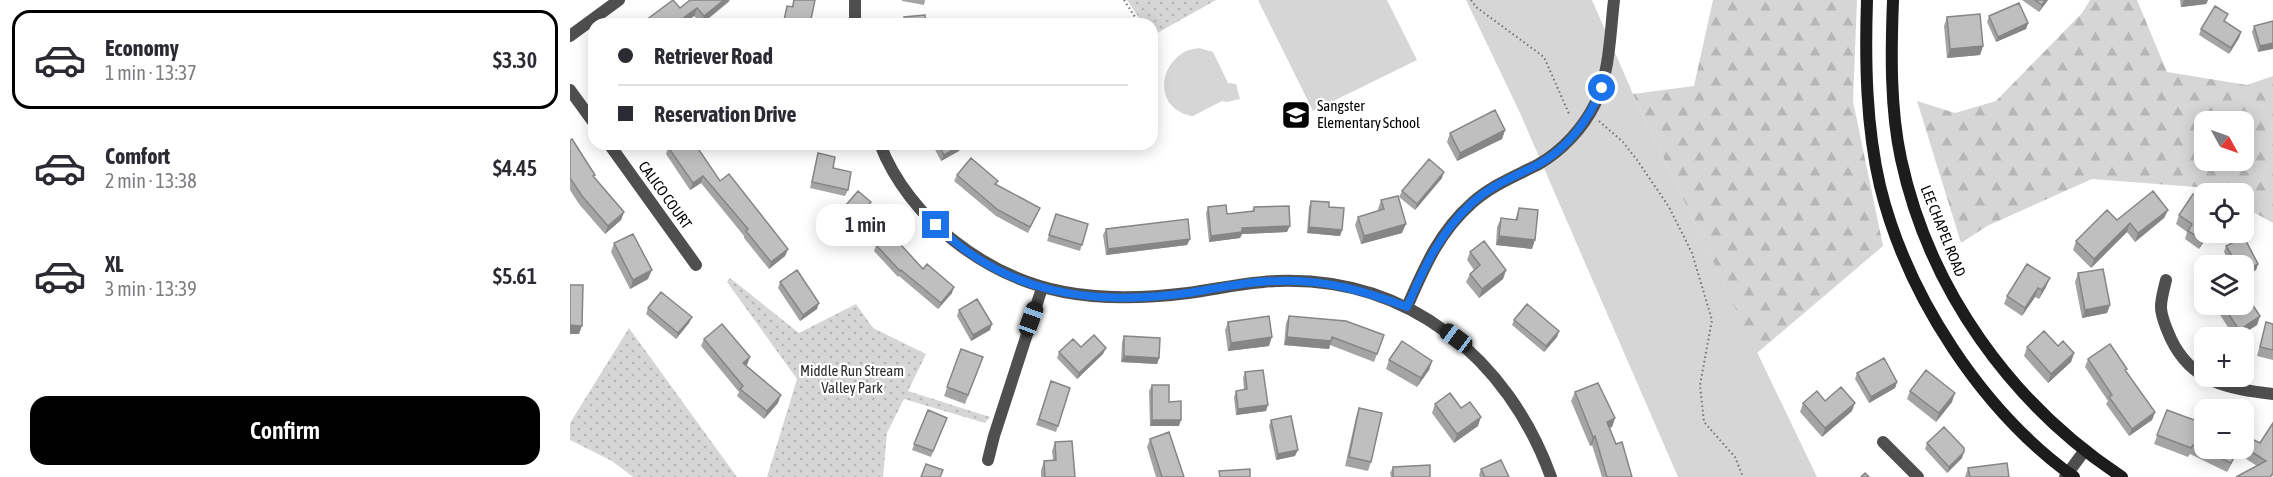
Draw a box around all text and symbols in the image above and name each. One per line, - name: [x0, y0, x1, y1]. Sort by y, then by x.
- icon: car: [33, 33, 87, 87]
- text: Economy: [105, 35, 179, 61]
- text: Retriever Road: [654, 43, 773, 69]
- text: $3.30: [493, 47, 537, 73]
- text: 1 min · 13:37: [105, 61, 197, 84]
- route start: [1588, 74, 1615, 101]
- place label: Sangster Elementary School: [1317, 97, 1420, 131]
- school or university icon: Sangster Elementary School: [1280, 99, 1312, 131]
- text: Reservation Drive: [654, 101, 796, 127]
- north arrow: [2194, 111, 2254, 171]
- map controls: [2194, 111, 2254, 459]
- icon: car: [33, 141, 87, 195]
- text: Comfort: [105, 143, 170, 169]
- text: $4.45: [493, 155, 537, 181]
- street label: CALICO COURT: [635, 158, 696, 232]
- text: 2 min · 13:38: [105, 169, 197, 192]
- street label: LEE CHAPEL ROAD: [1917, 183, 1969, 279]
- button: locate: [2194, 183, 2254, 243]
- callout: 1 min: [816, 204, 915, 246]
- route end: [922, 211, 949, 238]
- text: 1 min: [845, 213, 886, 236]
- icon: car: [33, 249, 87, 303]
- text: XL: [105, 251, 123, 277]
- button: layers: [2194, 255, 2254, 315]
- text: $5.61: [493, 263, 537, 289]
- text: 3 min · 13:39: [105, 277, 197, 300]
- car: [1016, 299, 1046, 339]
- car: [1436, 320, 1476, 356]
- button: +: [2194, 327, 2254, 387]
- park label: Middle Run Stream Valley Park: [800, 362, 904, 396]
- button: Confirm: [30, 396, 540, 465]
- button: −: [2194, 399, 2254, 459]

